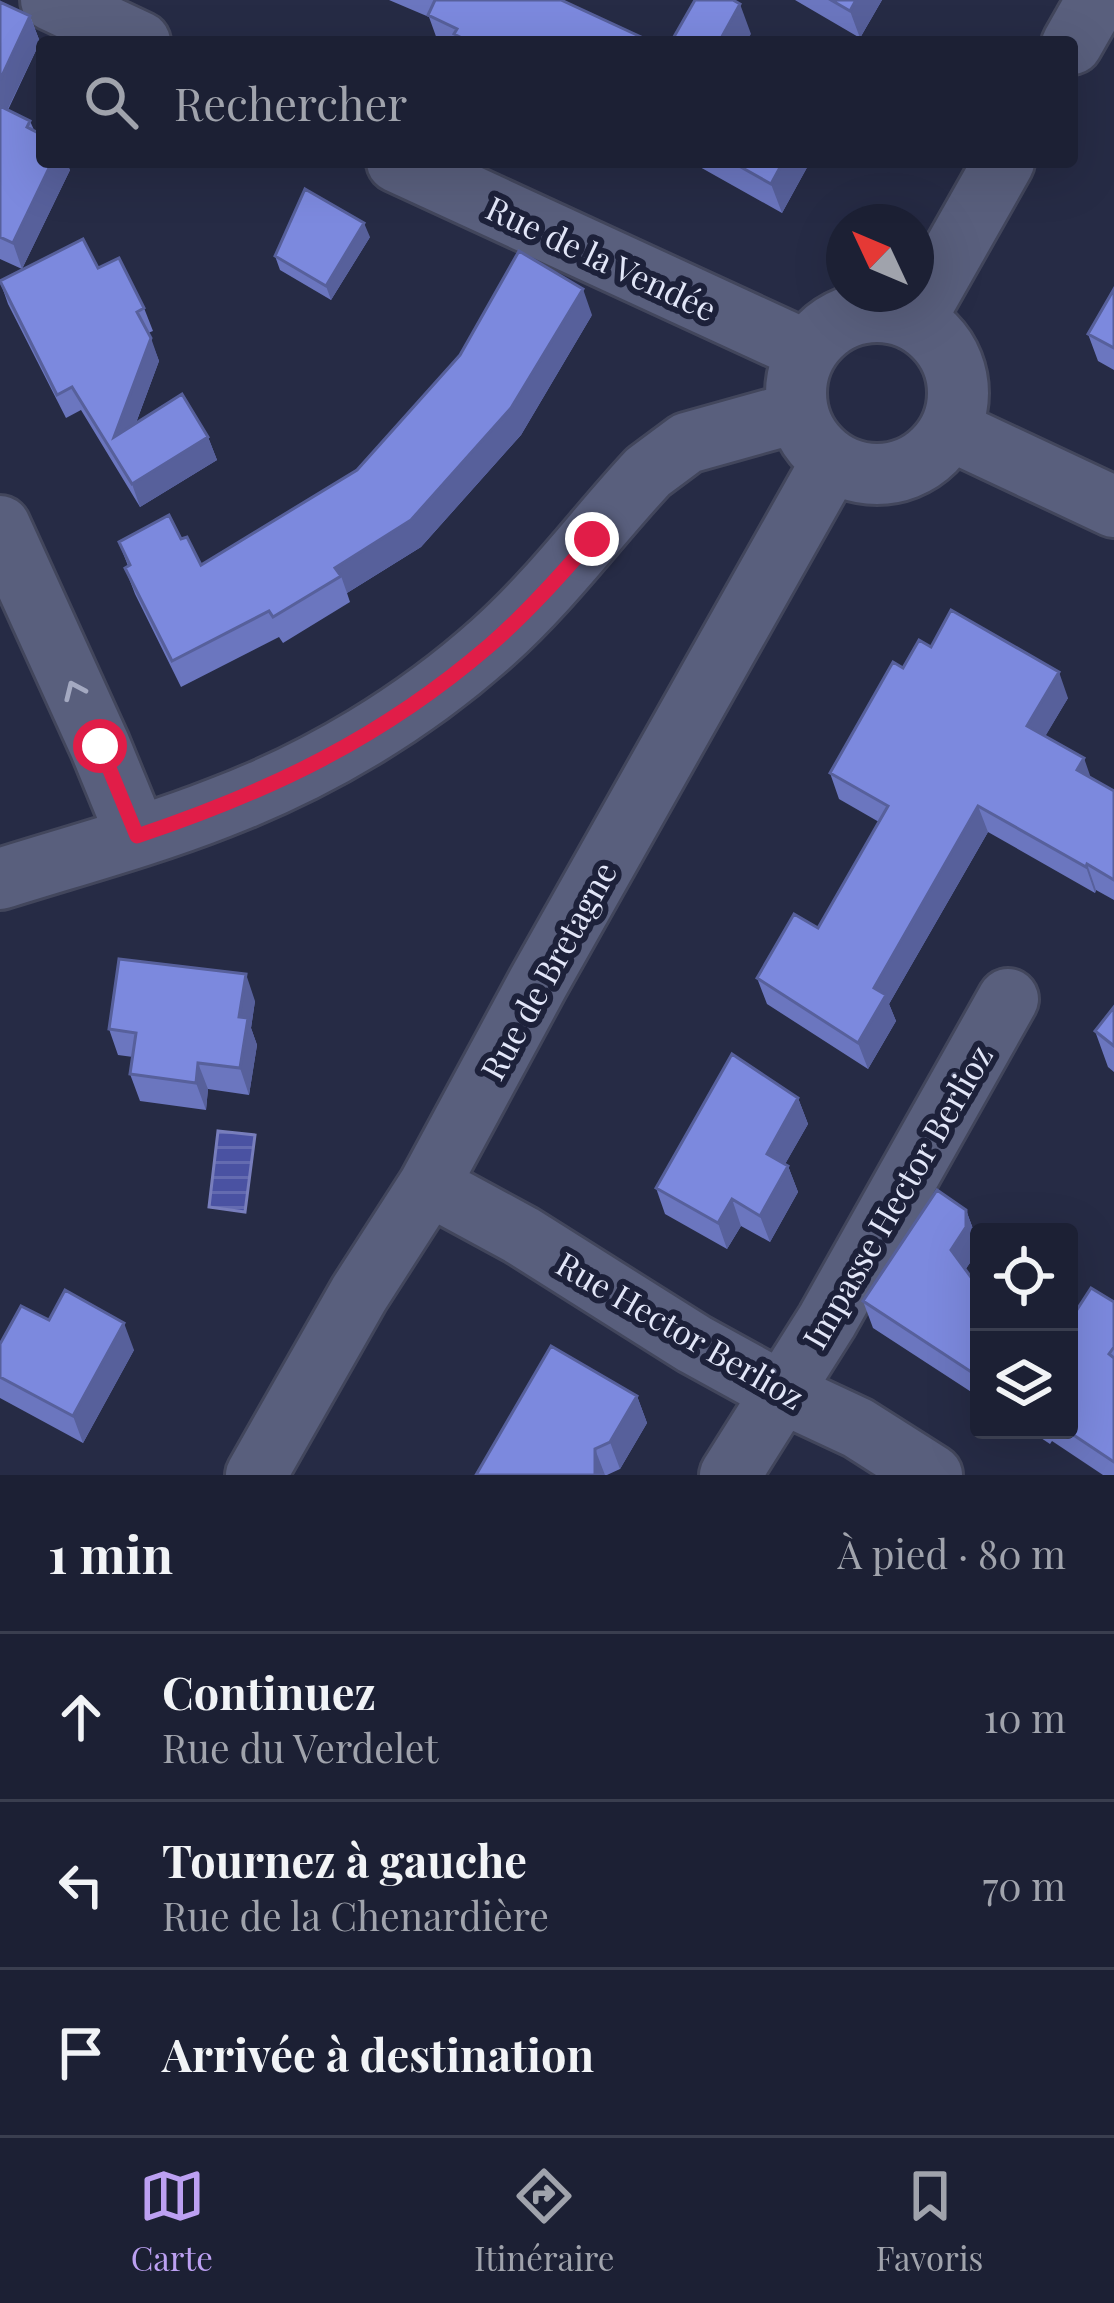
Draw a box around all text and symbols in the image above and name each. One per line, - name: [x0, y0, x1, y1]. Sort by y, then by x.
- search box: [36, 36, 1078, 168]
- icon: search: [78, 69, 144, 135]
- text: Rechercher: [174, 72, 407, 132]
- street label: Rue de la Vendée: [480, 184, 724, 330]
- north arrow: [826, 204, 934, 312]
- route end: [565, 512, 619, 566]
- one-way arrow: [65, 681, 89, 702]
- route start: [73, 719, 127, 773]
- street label: Rue de Bretagne: [469, 853, 625, 1087]
- street label: Impasse Hector Berlioz: [791, 1036, 1001, 1356]
- map controls: [970, 1223, 1078, 1439]
- button: locate: [970, 1223, 1078, 1331]
- street label: Rue Hector Berlioz: [549, 1240, 813, 1418]
- button: layers: [970, 1331, 1078, 1439]
- text: 1 min: [48, 1519, 173, 1587]
- text: À pied · 80 m: [837, 1527, 1066, 1579]
- text: Continuez: [162, 1661, 376, 1721]
- icon: ahead: [48, 1684, 114, 1750]
- text: 10 m: [984, 1691, 1066, 1743]
- text: Rue du Verdelet: [162, 1721, 438, 1773]
- text: Tournez à gauche: [162, 1829, 527, 1889]
- icon: left: [48, 1852, 114, 1918]
- text: 70 m: [982, 1859, 1066, 1911]
- text: Rue de la Chenardière: [162, 1889, 549, 1941]
- icon: arrive: [48, 2020, 114, 2086]
- text: Arrivée à destination: [162, 2023, 594, 2083]
- tab: Carte: [131, 2163, 213, 2279]
- tab: Itinéraire: [474, 2163, 614, 2279]
- tab: Favoris: [876, 2163, 983, 2279]

